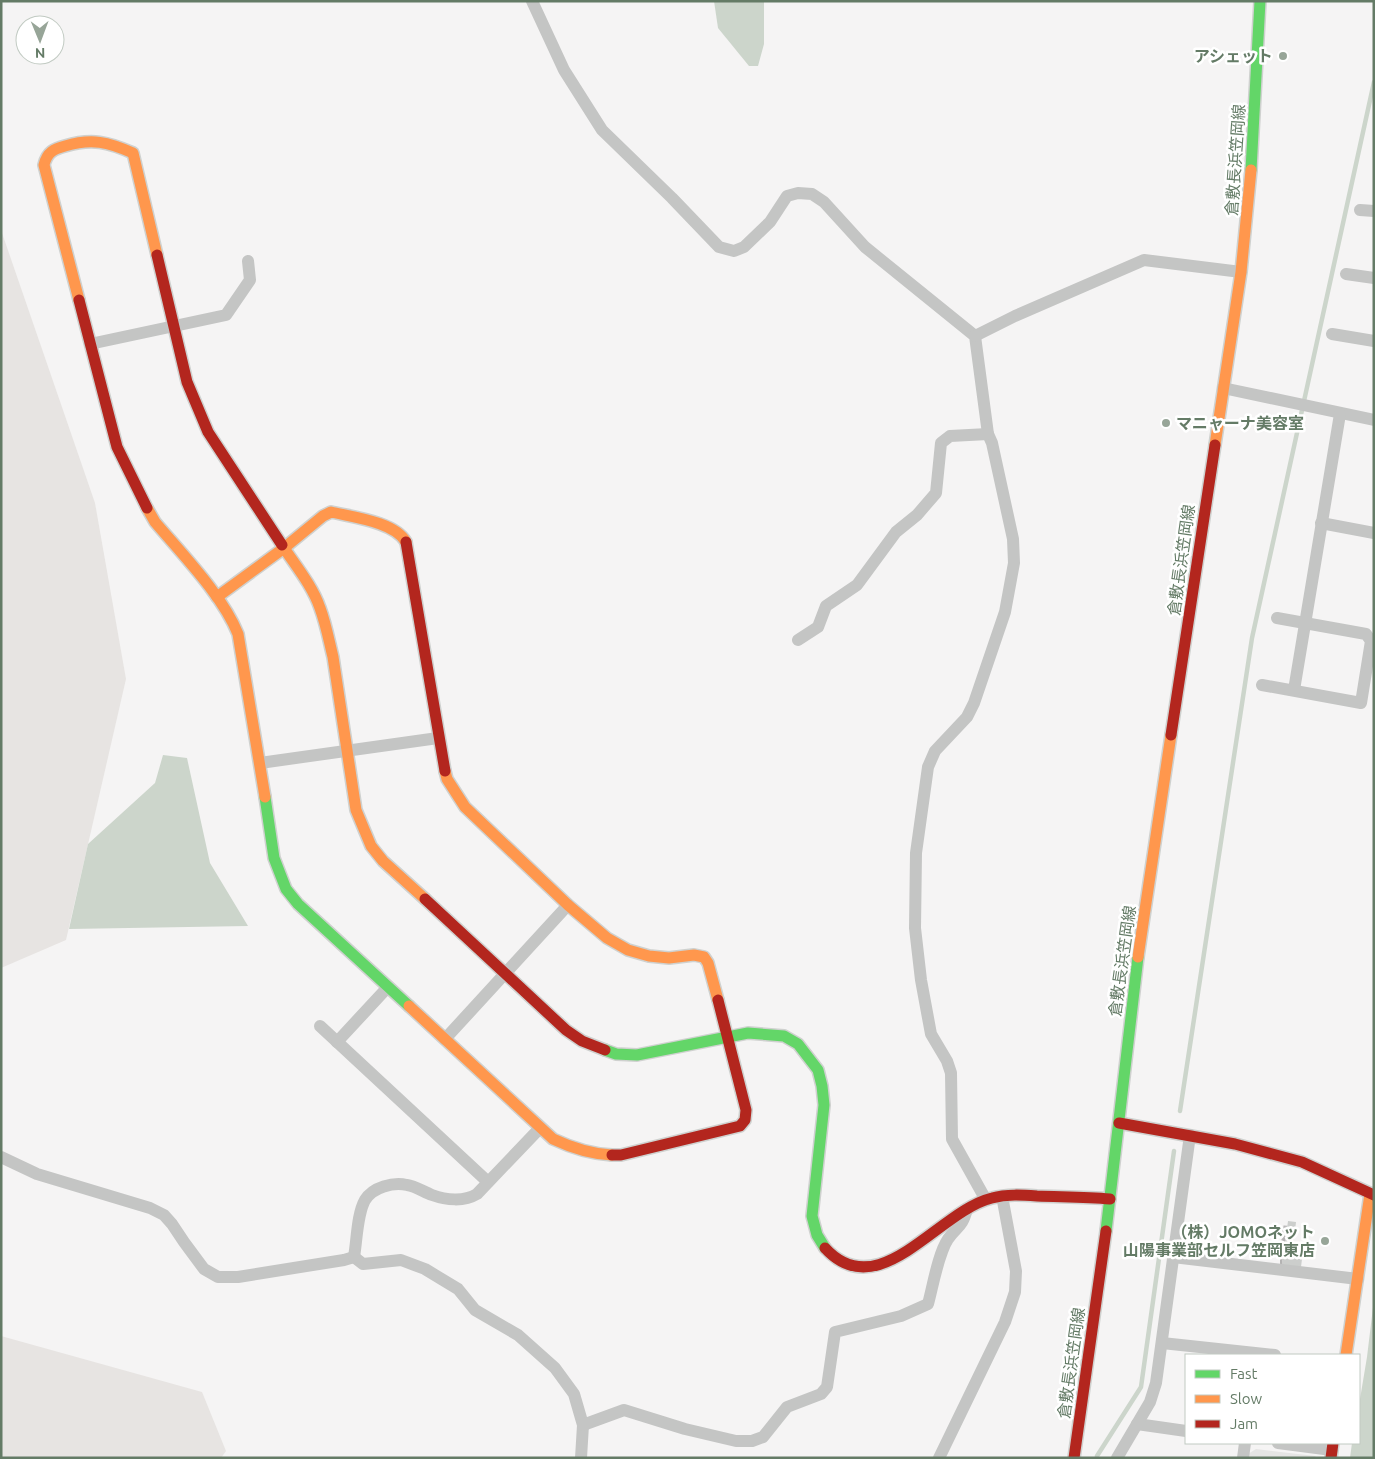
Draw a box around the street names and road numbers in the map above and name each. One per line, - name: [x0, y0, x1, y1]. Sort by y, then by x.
- street label: 倉敷長浜笠岡線: [1222, 104, 1248, 216]
- street label: 倉敷長浜笠岡線: [1164, 503, 1198, 617]
- street label: 倉敷長浜笠岡線: [1105, 904, 1139, 1018]
- street label: 倉敷長浜笠岡線: [1054, 1306, 1088, 1420]

